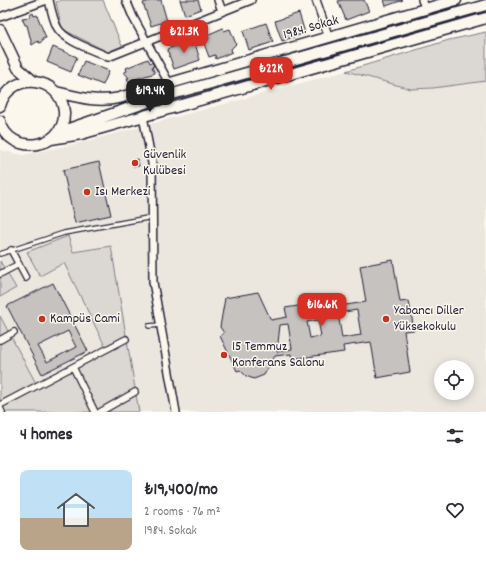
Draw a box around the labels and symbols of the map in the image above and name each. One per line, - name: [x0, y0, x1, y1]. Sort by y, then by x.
- street label: 1984. Sokak: [281, 10, 341, 45]
- pin: ₺21.3K: [151, 20, 217, 54]
- pin: ₺22K: [247, 57, 295, 91]
- pin: ₺19.4K: [117, 79, 183, 113]
- place label: Güvenlik Kulübesi: [143, 145, 186, 181]
- marker: Güvenlik Kulübesi: [130, 158, 140, 168]
- place label: Isı Merkezi: [95, 182, 151, 202]
- marker: Isı Merkezi: [82, 187, 92, 197]
- pin: ₺16.6K: [289, 293, 355, 327]
- place label: Yabancı Diller Yüksekokulu: [394, 301, 465, 337]
- place label: Kampüs Cami: [50, 309, 120, 329]
- marker: Kampüs Cami: [37, 314, 47, 324]
- marker: Yabancı Diller Yüksekokulu: [381, 314, 391, 324]
- place label: 15 Temmuz Konferans Salonu: [232, 337, 324, 373]
- marker: 15 Temmuz Konferans Salonu: [219, 350, 229, 360]

